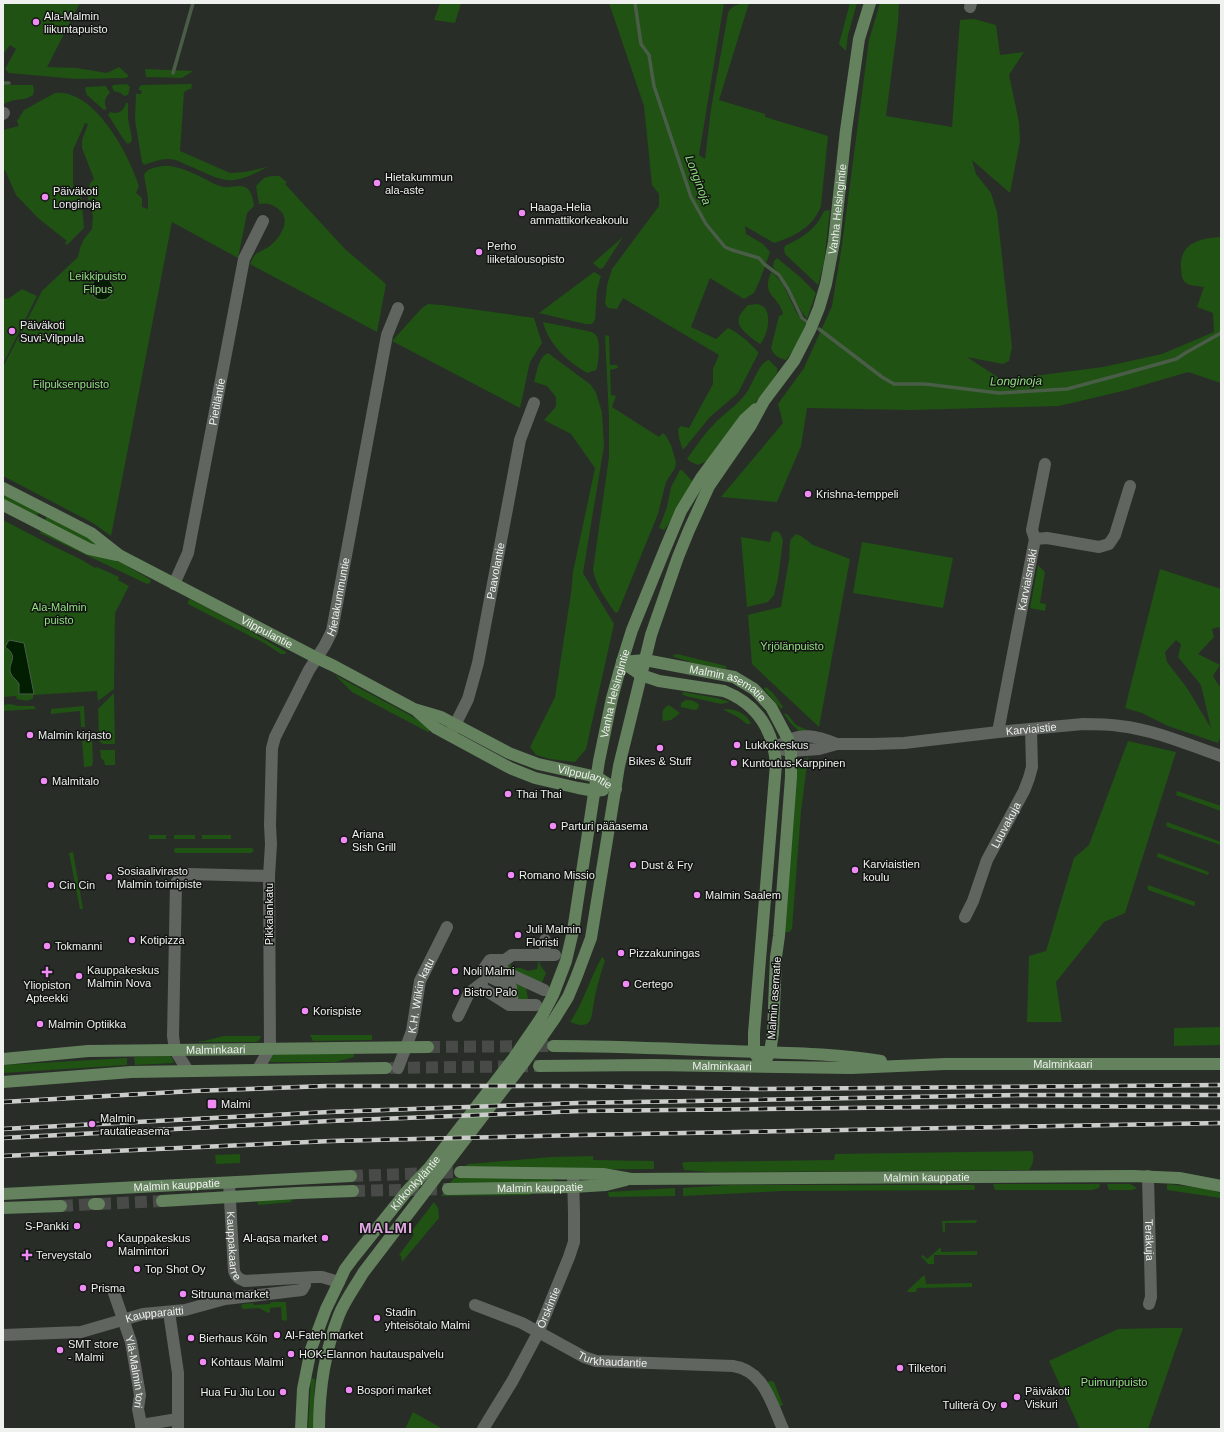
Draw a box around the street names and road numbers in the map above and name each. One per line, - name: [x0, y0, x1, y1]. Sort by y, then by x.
- street label: Vanha Helsingintie: [826, 163, 848, 255]
- street label: Pietiläntie: [206, 377, 227, 426]
- street label: Paavolantie: [484, 542, 507, 600]
- street label: Karviaismäki: [1015, 548, 1039, 612]
- street label: Hietakummuntie: [324, 557, 352, 638]
- street label: Vilppulantie: [239, 613, 295, 650]
- street label: Vanha Helsingintie: [598, 648, 632, 739]
- street label: Malmin asematie: [688, 663, 768, 704]
- street label: Karviaistie: [1005, 721, 1057, 737]
- street label: Vilppulantie: [556, 762, 614, 791]
- street label: Luuvakuja: [989, 799, 1023, 850]
- street label: Pikkalankatu: [263, 883, 275, 945]
- street label: K.H. Wiikin katu: [406, 956, 436, 1034]
- street label: Malmin asematie: [765, 956, 783, 1040]
- street label: Malminkaari: [186, 1043, 245, 1056]
- street label: Malminkaari: [1033, 1058, 1093, 1070]
- street label: Malminkaari: [692, 1060, 752, 1073]
- street label: Kirkonkyläntie: [388, 1153, 442, 1213]
- street label: Malmin kauppatie: [883, 1171, 970, 1183]
- street label: Malmin kauppatie: [133, 1177, 220, 1193]
- street label: Malmin kauppatie: [497, 1180, 583, 1194]
- street label: Kauppakaarre: [225, 1211, 244, 1283]
- street label: Teräkuja: [1143, 1219, 1156, 1262]
- street label: Örskintie: [535, 1285, 562, 1330]
- street label: Kaupparaitti: [124, 1304, 184, 1325]
- street label: Ylä-Malmin tori: [123, 1334, 146, 1409]
- street label: Turkhaudantie: [576, 1349, 647, 1369]

